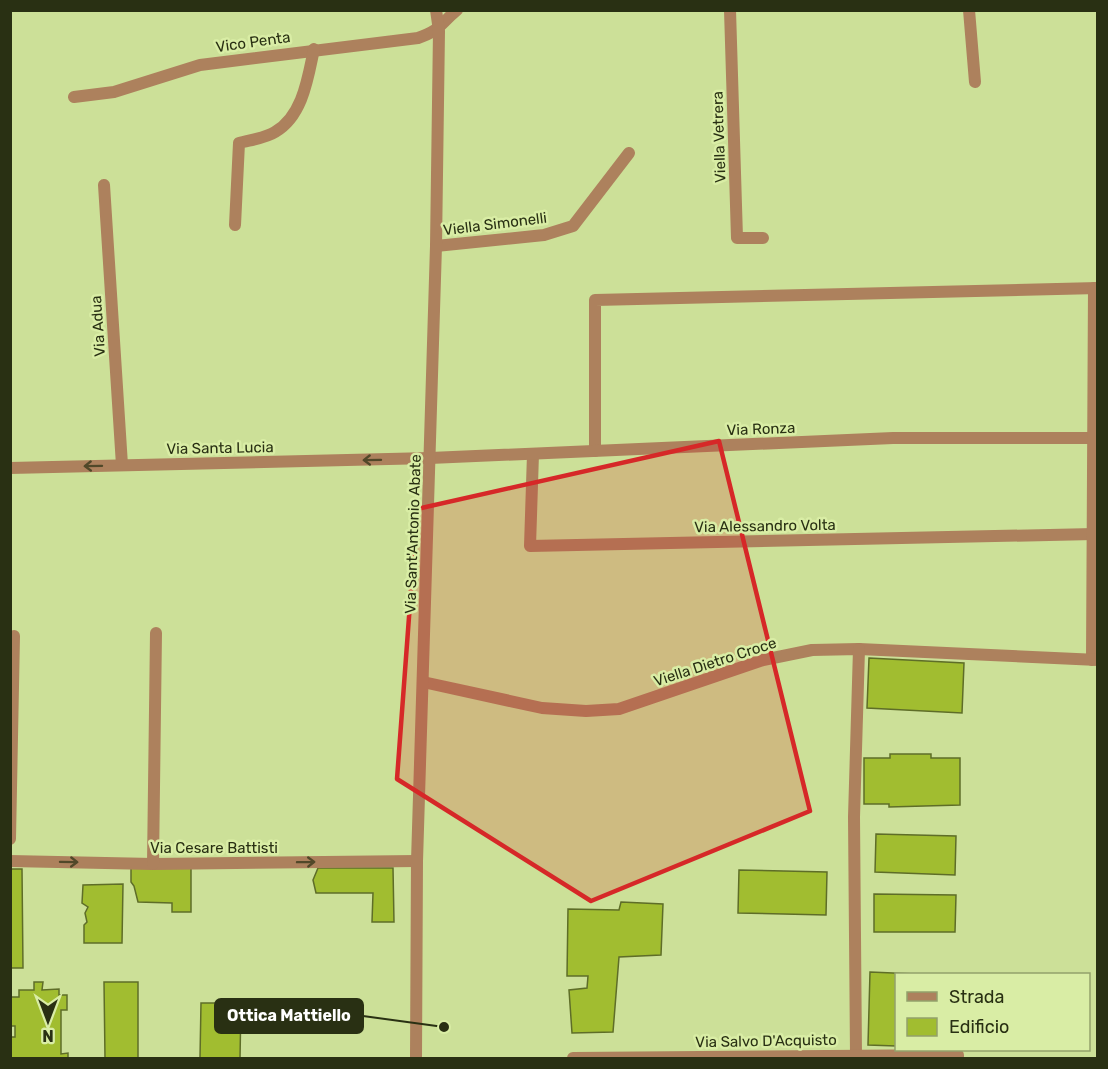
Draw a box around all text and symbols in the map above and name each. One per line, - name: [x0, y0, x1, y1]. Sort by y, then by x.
- street label: Vico Penta: [215, 28, 291, 56]
- street label: Viella Vetrera: [708, 91, 730, 183]
- street label: Viella Simonelli: [442, 209, 548, 239]
- street label: Via Adua: [87, 295, 109, 357]
- street label: Via Ronza: [726, 419, 796, 439]
- street label: Via Santa Lucia: [166, 438, 274, 458]
- one-way arrow: [362, 454, 382, 465]
- street label: Via Sant'Antonio Abate: [401, 454, 425, 614]
- one-way arrow: [83, 460, 103, 472]
- street label: Via Alessandro Volta: [694, 516, 836, 536]
- street label: Viella Dietro Croce: [651, 634, 779, 690]
- street label: Via Cesare Battisti: [150, 839, 278, 857]
- one-way arrow: [58, 856, 78, 868]
- one-way arrow: [295, 856, 315, 868]
- legend: [895, 973, 1090, 1051]
- text: Strada: [949, 986, 1005, 1008]
- north arrow: [18, 991, 78, 1051]
- callout: Ottica Mattiello: [215, 999, 363, 1033]
- text: Ottica Mattiello: [227, 1006, 351, 1025]
- text: Edificio: [949, 1016, 1009, 1038]
- text: N: [42, 1026, 54, 1045]
- street label: Via Salvo D'Acquisto: [695, 1031, 837, 1051]

